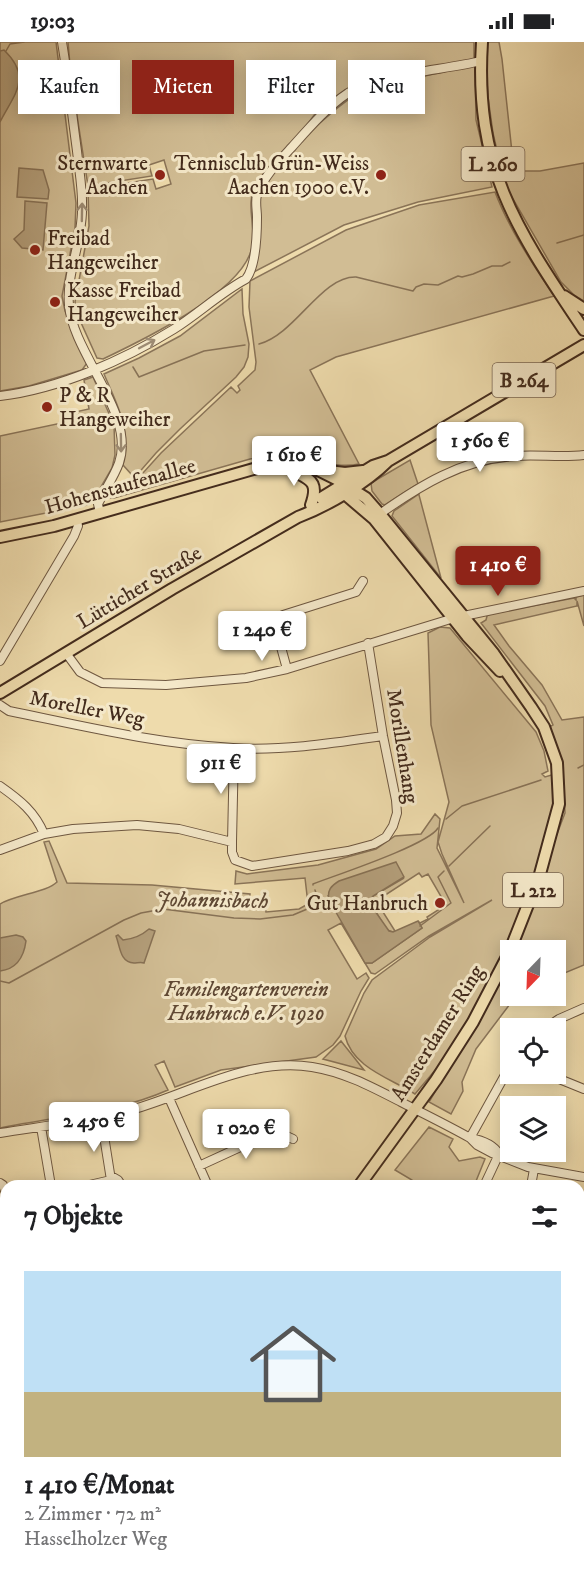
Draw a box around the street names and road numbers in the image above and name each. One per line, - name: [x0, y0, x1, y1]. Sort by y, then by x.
- road number: L 260: [462, 147, 524, 181]
- road number: B 264: [492, 363, 556, 397]
- street label: Hohenstaufenallee: [42, 453, 199, 521]
- street label: Lütticher Straße: [72, 540, 207, 635]
- street label: Moreller Weg: [27, 685, 147, 733]
- street label: Morillenhang: [380, 687, 424, 806]
- road number: L 212: [503, 873, 563, 907]
- street label: Amsterdamer Ring: [385, 960, 491, 1107]

